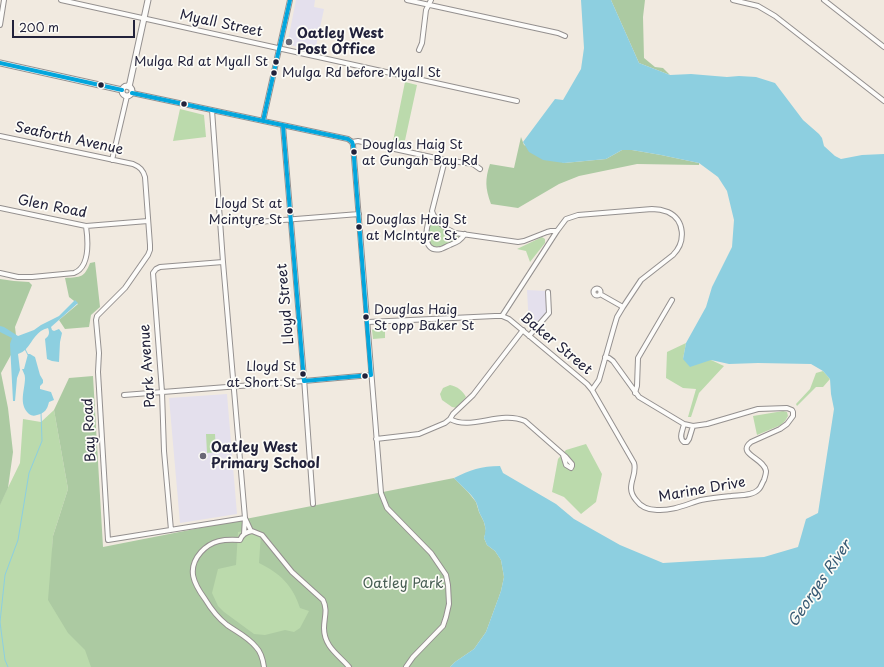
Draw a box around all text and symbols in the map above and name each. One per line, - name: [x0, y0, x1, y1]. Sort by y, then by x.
- street label: Myall Street: [178, 7, 264, 41]
- scale bar: [14, 12, 137, 38]
- text: 200 m: [19, 18, 59, 36]
- place label: Oatley West Post Office: [297, 26, 384, 58]
- marker: Oatley West Post Office: [284, 37, 294, 47]
- place label: Mulga Rd at Myall St: [134, 54, 268, 70]
- marker: Mulga Rd at Myall St: [271, 57, 281, 67]
- place label: Mulga Rd before Myall St: [282, 65, 441, 81]
- marker: Mulga Rd before Myall St: [269, 68, 279, 78]
- unlabelled marker: [96, 80, 106, 90]
- unlabelled marker: [179, 99, 189, 109]
- street label: Seaforth Avenue: [13, 119, 125, 159]
- place label: Douglas Haig St at Gungah Bay Rd: [362, 137, 478, 168]
- marker: Douglas Haig St at Gungah Bay Rd: [349, 147, 359, 157]
- street label: Glen Road: [16, 192, 88, 222]
- place label: Lloyd St at Mcintyre St: [209, 196, 282, 227]
- marker: Lloyd St at Mcintyre St: [285, 206, 295, 216]
- place label: Douglas Haig St at McIntyre St: [366, 212, 467, 243]
- marker: Douglas Haig St at McIntyre St: [354, 222, 364, 232]
- street label: Lloyd Street: [274, 263, 298, 345]
- place label: Douglas Haig St opp Baker St: [374, 302, 474, 333]
- street label: Baker Street: [517, 309, 595, 379]
- marker: Douglas Haig St opp Baker St: [361, 312, 371, 322]
- street label: Park Avenue: [137, 324, 159, 408]
- place label: Lloyd St at Short St: [226, 359, 296, 390]
- marker: Lloyd St at Short St: [298, 369, 308, 379]
- unlabelled marker: [360, 371, 370, 381]
- street label: Bay Road: [80, 397, 100, 463]
- place label: Oatley West Primary School: [211, 440, 320, 472]
- marker: Oatley West Primary School: [198, 451, 208, 461]
- street label: Marine Drive: [657, 474, 747, 506]
- water label: Georges River: [784, 537, 856, 631]
- park label: Oatley Park: [362, 576, 444, 592]

